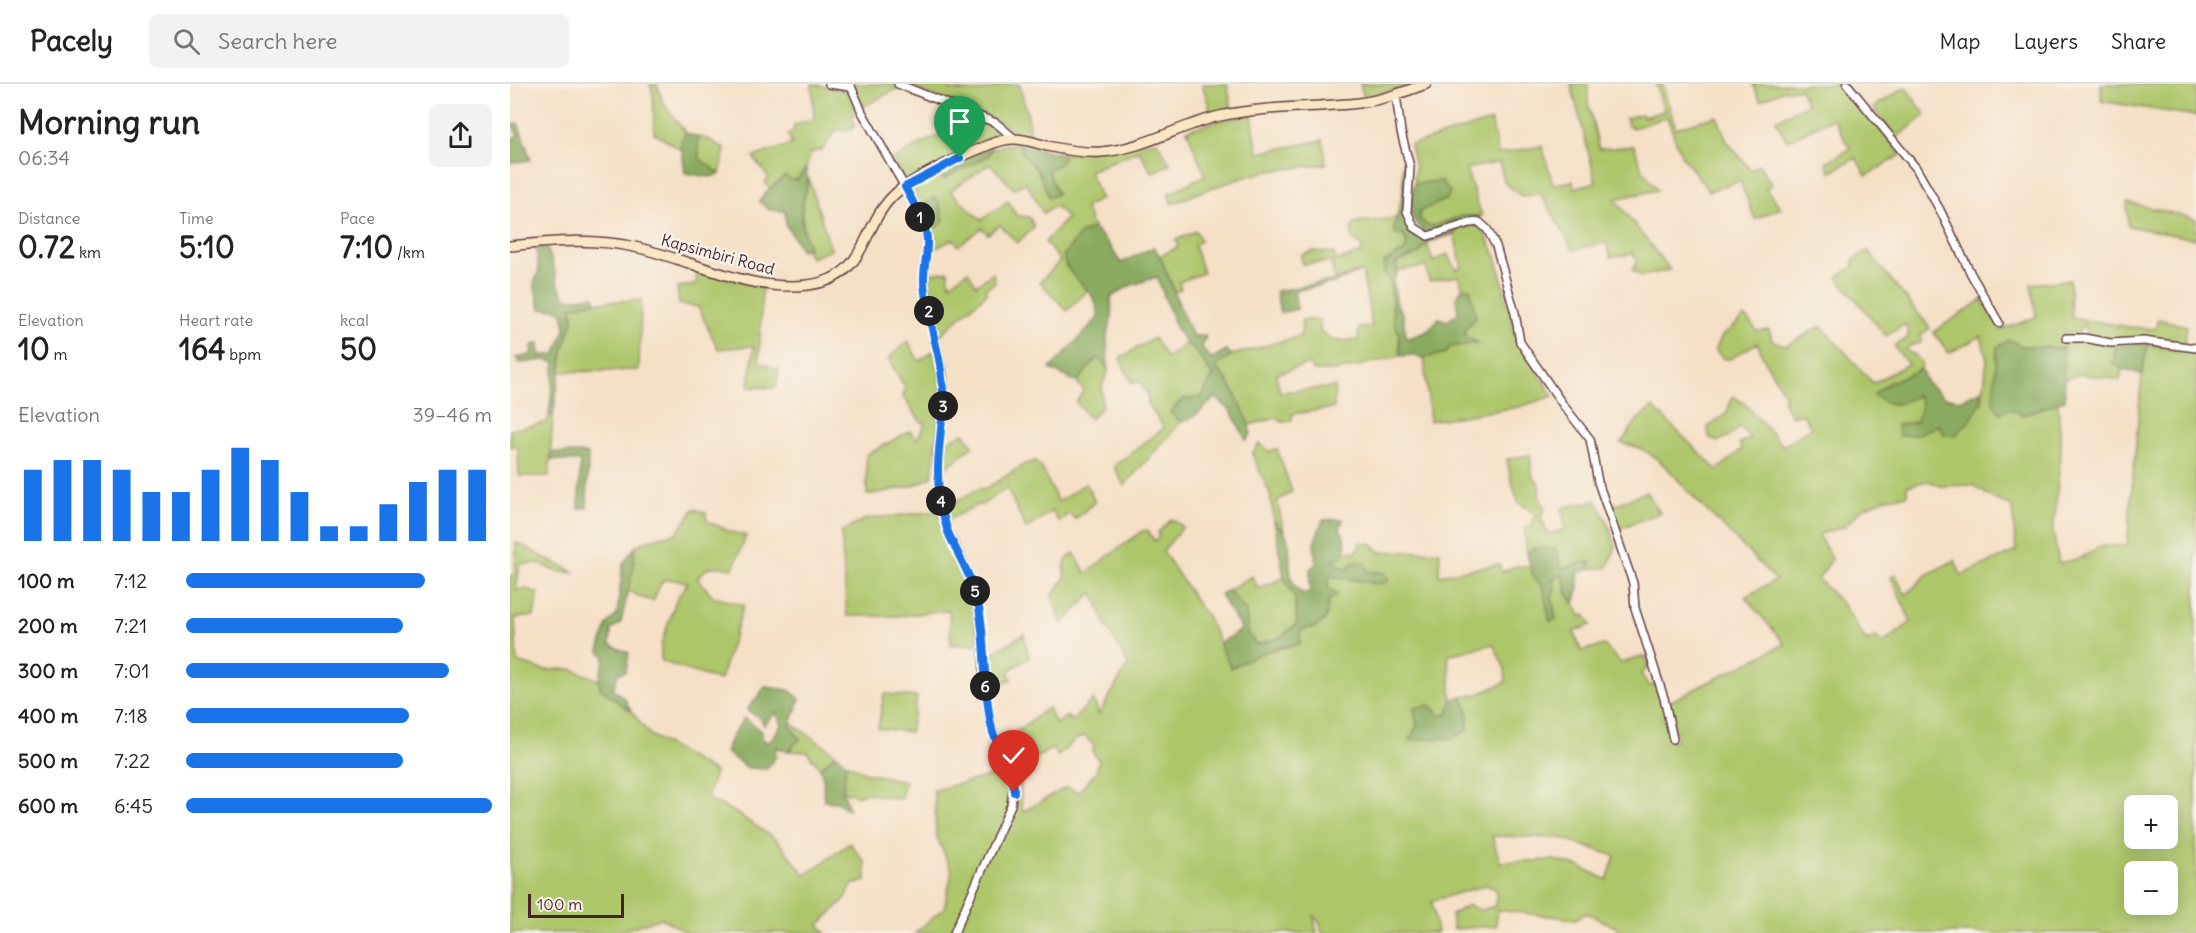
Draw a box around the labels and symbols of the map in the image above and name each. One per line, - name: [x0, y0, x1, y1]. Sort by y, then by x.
- pin: [934, 96, 985, 158]
- pin: 1: [905, 202, 935, 232]
- street label: Kapsimbiri Road: [659, 229, 777, 279]
- pin: 2: [914, 296, 944, 326]
- pin: 3: [928, 391, 958, 421]
- pin: 4: [926, 486, 956, 516]
- pin: 5: [960, 576, 990, 606]
- pin: 6: [970, 671, 1000, 701]
- pin: [988, 730, 1039, 792]
- scale bar: [528, 891, 624, 918]

